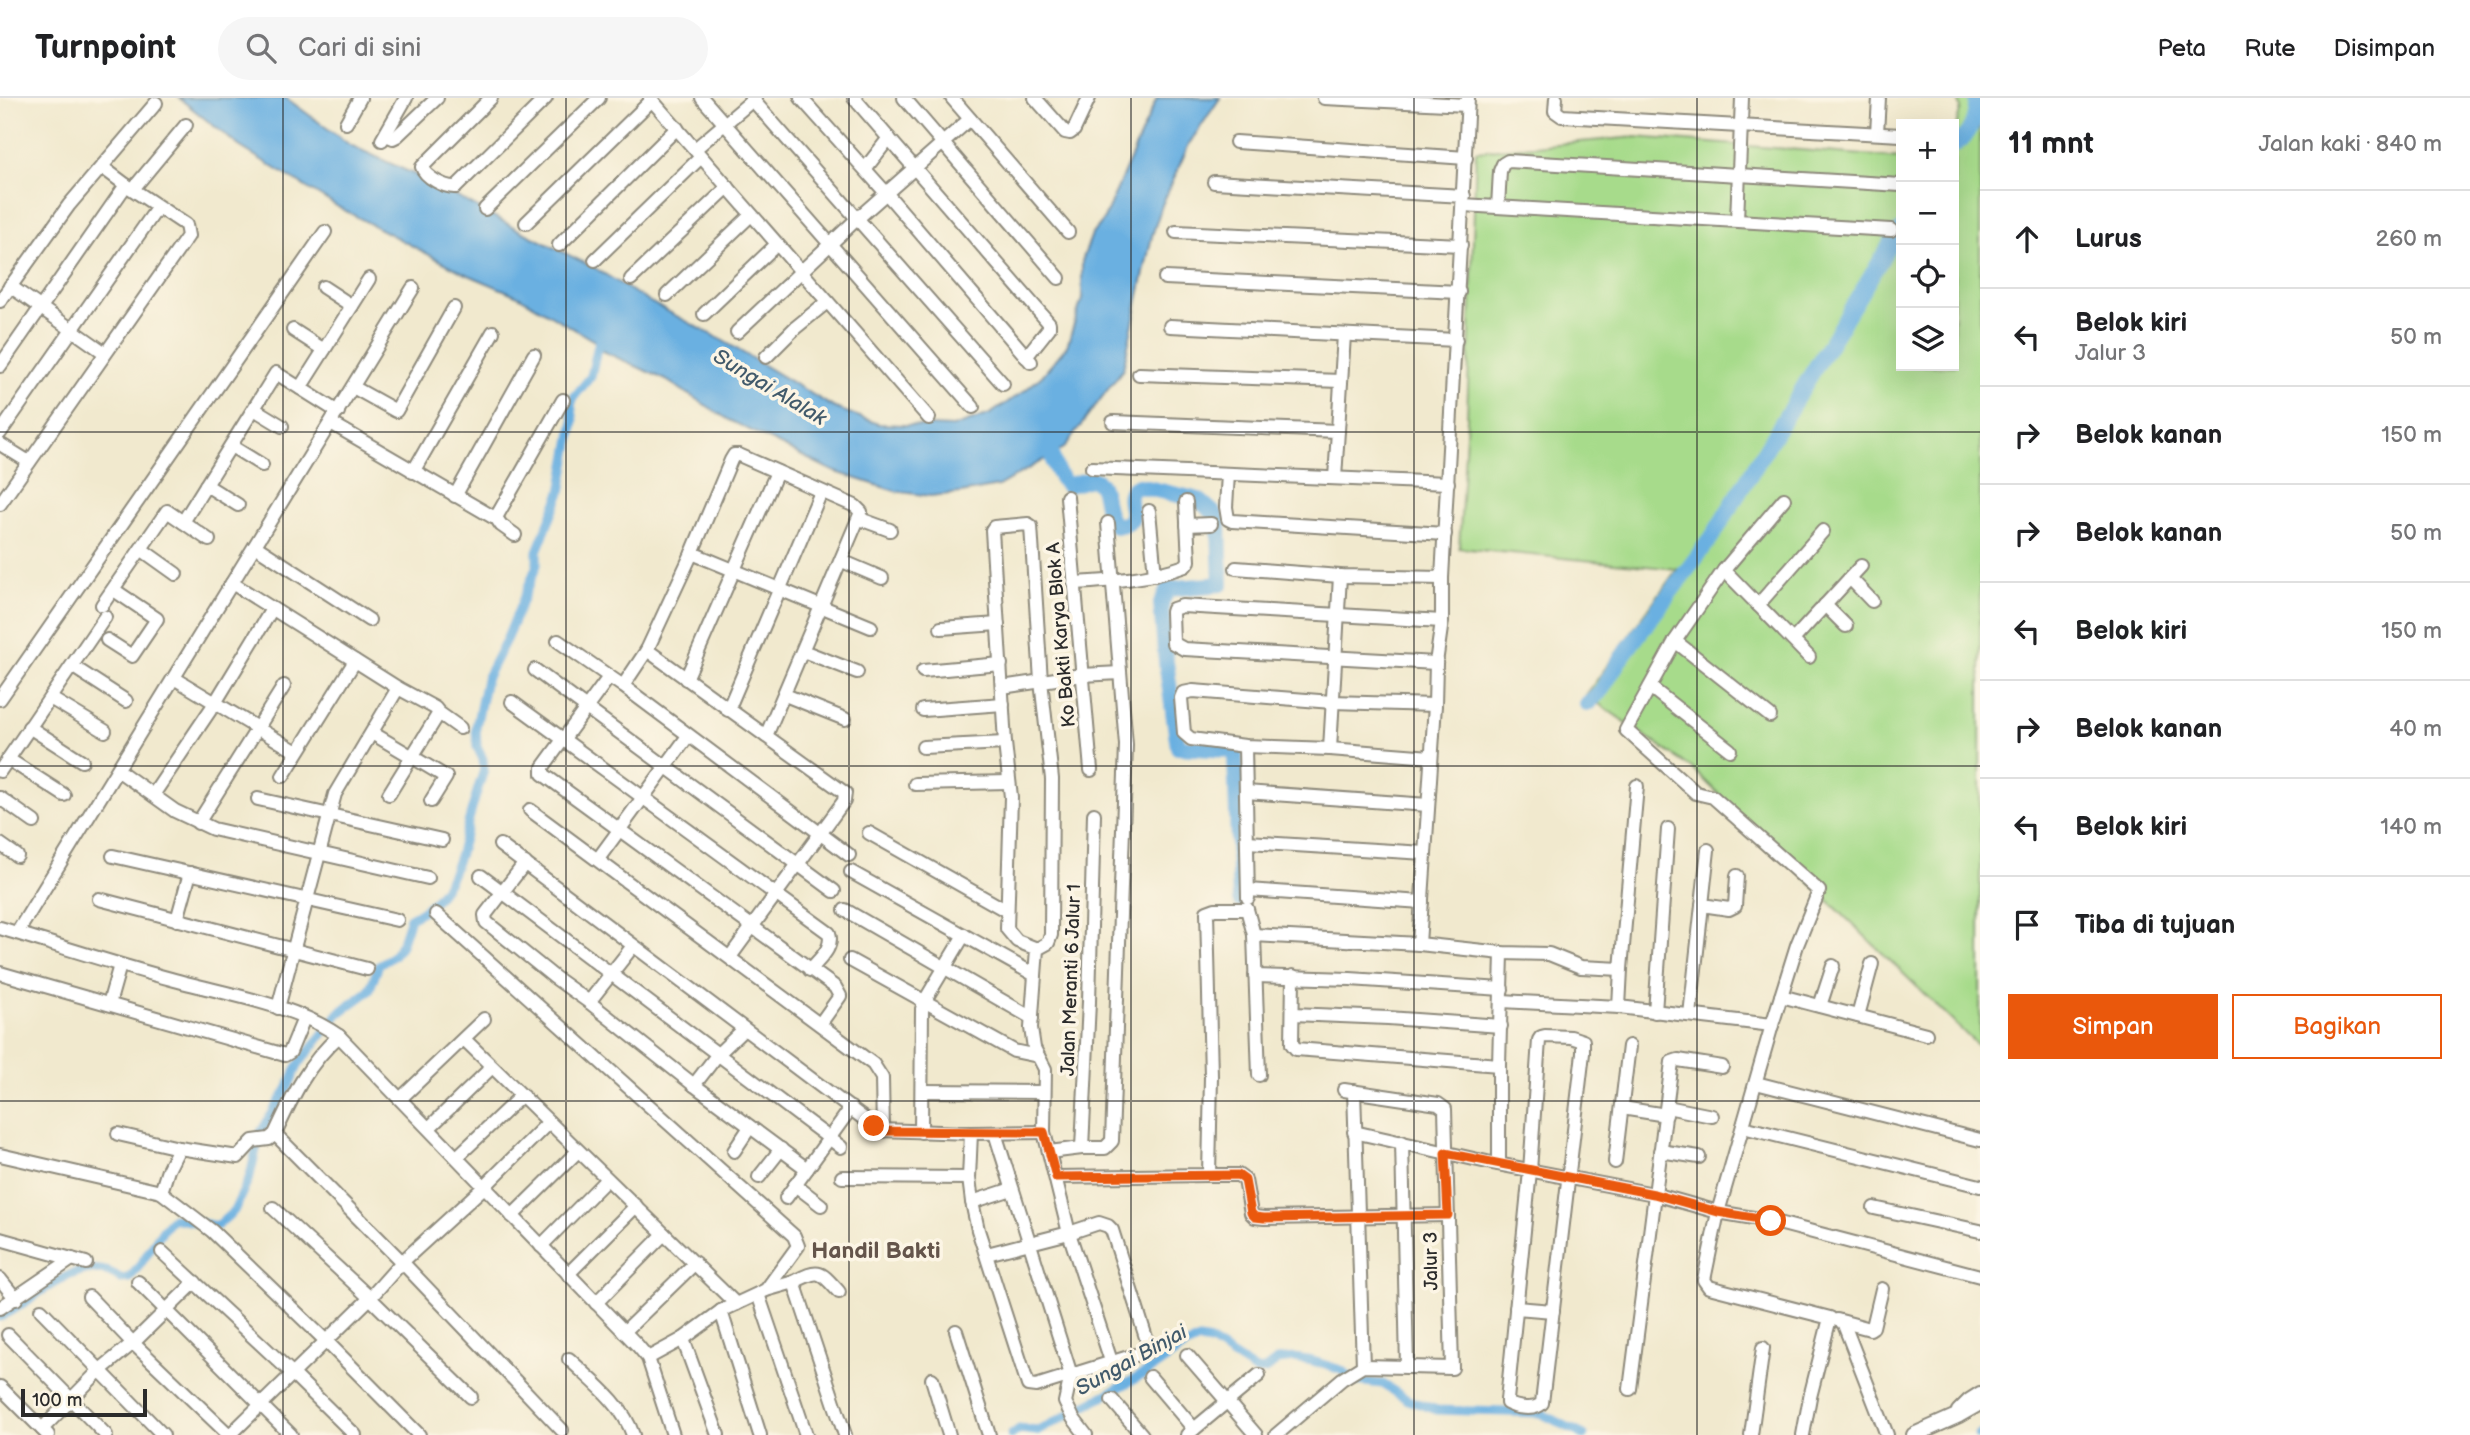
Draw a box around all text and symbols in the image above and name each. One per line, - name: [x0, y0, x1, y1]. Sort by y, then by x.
- search box: [218, 17, 708, 80]
- text: Turnpoint: [35, 28, 176, 68]
- icon: search: [242, 29, 280, 67]
- text: Cari di sini: [298, 33, 421, 64]
- text: Peta: [2158, 34, 2206, 63]
- text: Rute: [2244, 34, 2296, 63]
- text: Disimpan: [2334, 34, 2435, 63]
- map controls: [1896, 119, 1959, 371]
- button: +: [1896, 119, 1959, 182]
- text: 11 mnt: [2008, 126, 2094, 162]
- text: Jalan kaki · 840 m: [2259, 130, 2442, 158]
- button: −: [1896, 182, 1959, 245]
- icon: ahead: [2008, 220, 2046, 258]
- text: Lurus: [2075, 224, 2142, 255]
- text: 260 m: [2376, 225, 2442, 253]
- button: locate: [1896, 245, 1959, 308]
- button: layers: [1896, 308, 1959, 371]
- text: Belok kiri: [2075, 308, 2187, 339]
- icon: left: [2008, 318, 2046, 356]
- text: 50 m: [2390, 323, 2442, 351]
- text: Jalur 3: [2075, 339, 2146, 367]
- water label: Sungai Alalak: [709, 344, 832, 431]
- icon: right: [2008, 416, 2046, 454]
- text: Belok kanan: [2075, 420, 2222, 451]
- text: 150 m: [2381, 421, 2442, 449]
- icon: right: [2008, 514, 2046, 552]
- text: Belok kanan: [2075, 518, 2222, 549]
- text: 50 m: [2390, 519, 2442, 547]
- street label: Ko Bakti Karya Blok A: [1042, 541, 1081, 728]
- icon: left: [2008, 612, 2046, 650]
- text: Belok kiri: [2075, 616, 2187, 647]
- text: 150 m: [2381, 617, 2442, 645]
- icon: right: [2008, 710, 2046, 748]
- text: Belok kanan: [2075, 714, 2222, 745]
- text: 40 m: [2389, 715, 2442, 743]
- icon: left: [2008, 808, 2046, 846]
- text: Belok kiri: [2075, 812, 2187, 843]
- text: 140 m: [2380, 813, 2442, 841]
- street label: Jalan Meranti 6 Jalur 1: [1057, 884, 1086, 1077]
- icon: arrive: [2008, 906, 2046, 944]
- text: Tiba di tujuan: [2075, 910, 2235, 941]
- button: Simpan: [2008, 994, 2218, 1059]
- button: Bagikan: [2232, 994, 2442, 1059]
- route end: [858, 1110, 889, 1141]
- route start: [1755, 1205, 1786, 1236]
- street label: Jalur 3: [1419, 1231, 1444, 1291]
- district label: Handil Bakti: [811, 1237, 941, 1265]
- water label: Sungai Binjai: [1071, 1319, 1192, 1401]
- scale bar: [21, 1386, 147, 1418]
- text: 100 m: [32, 1389, 83, 1412]

